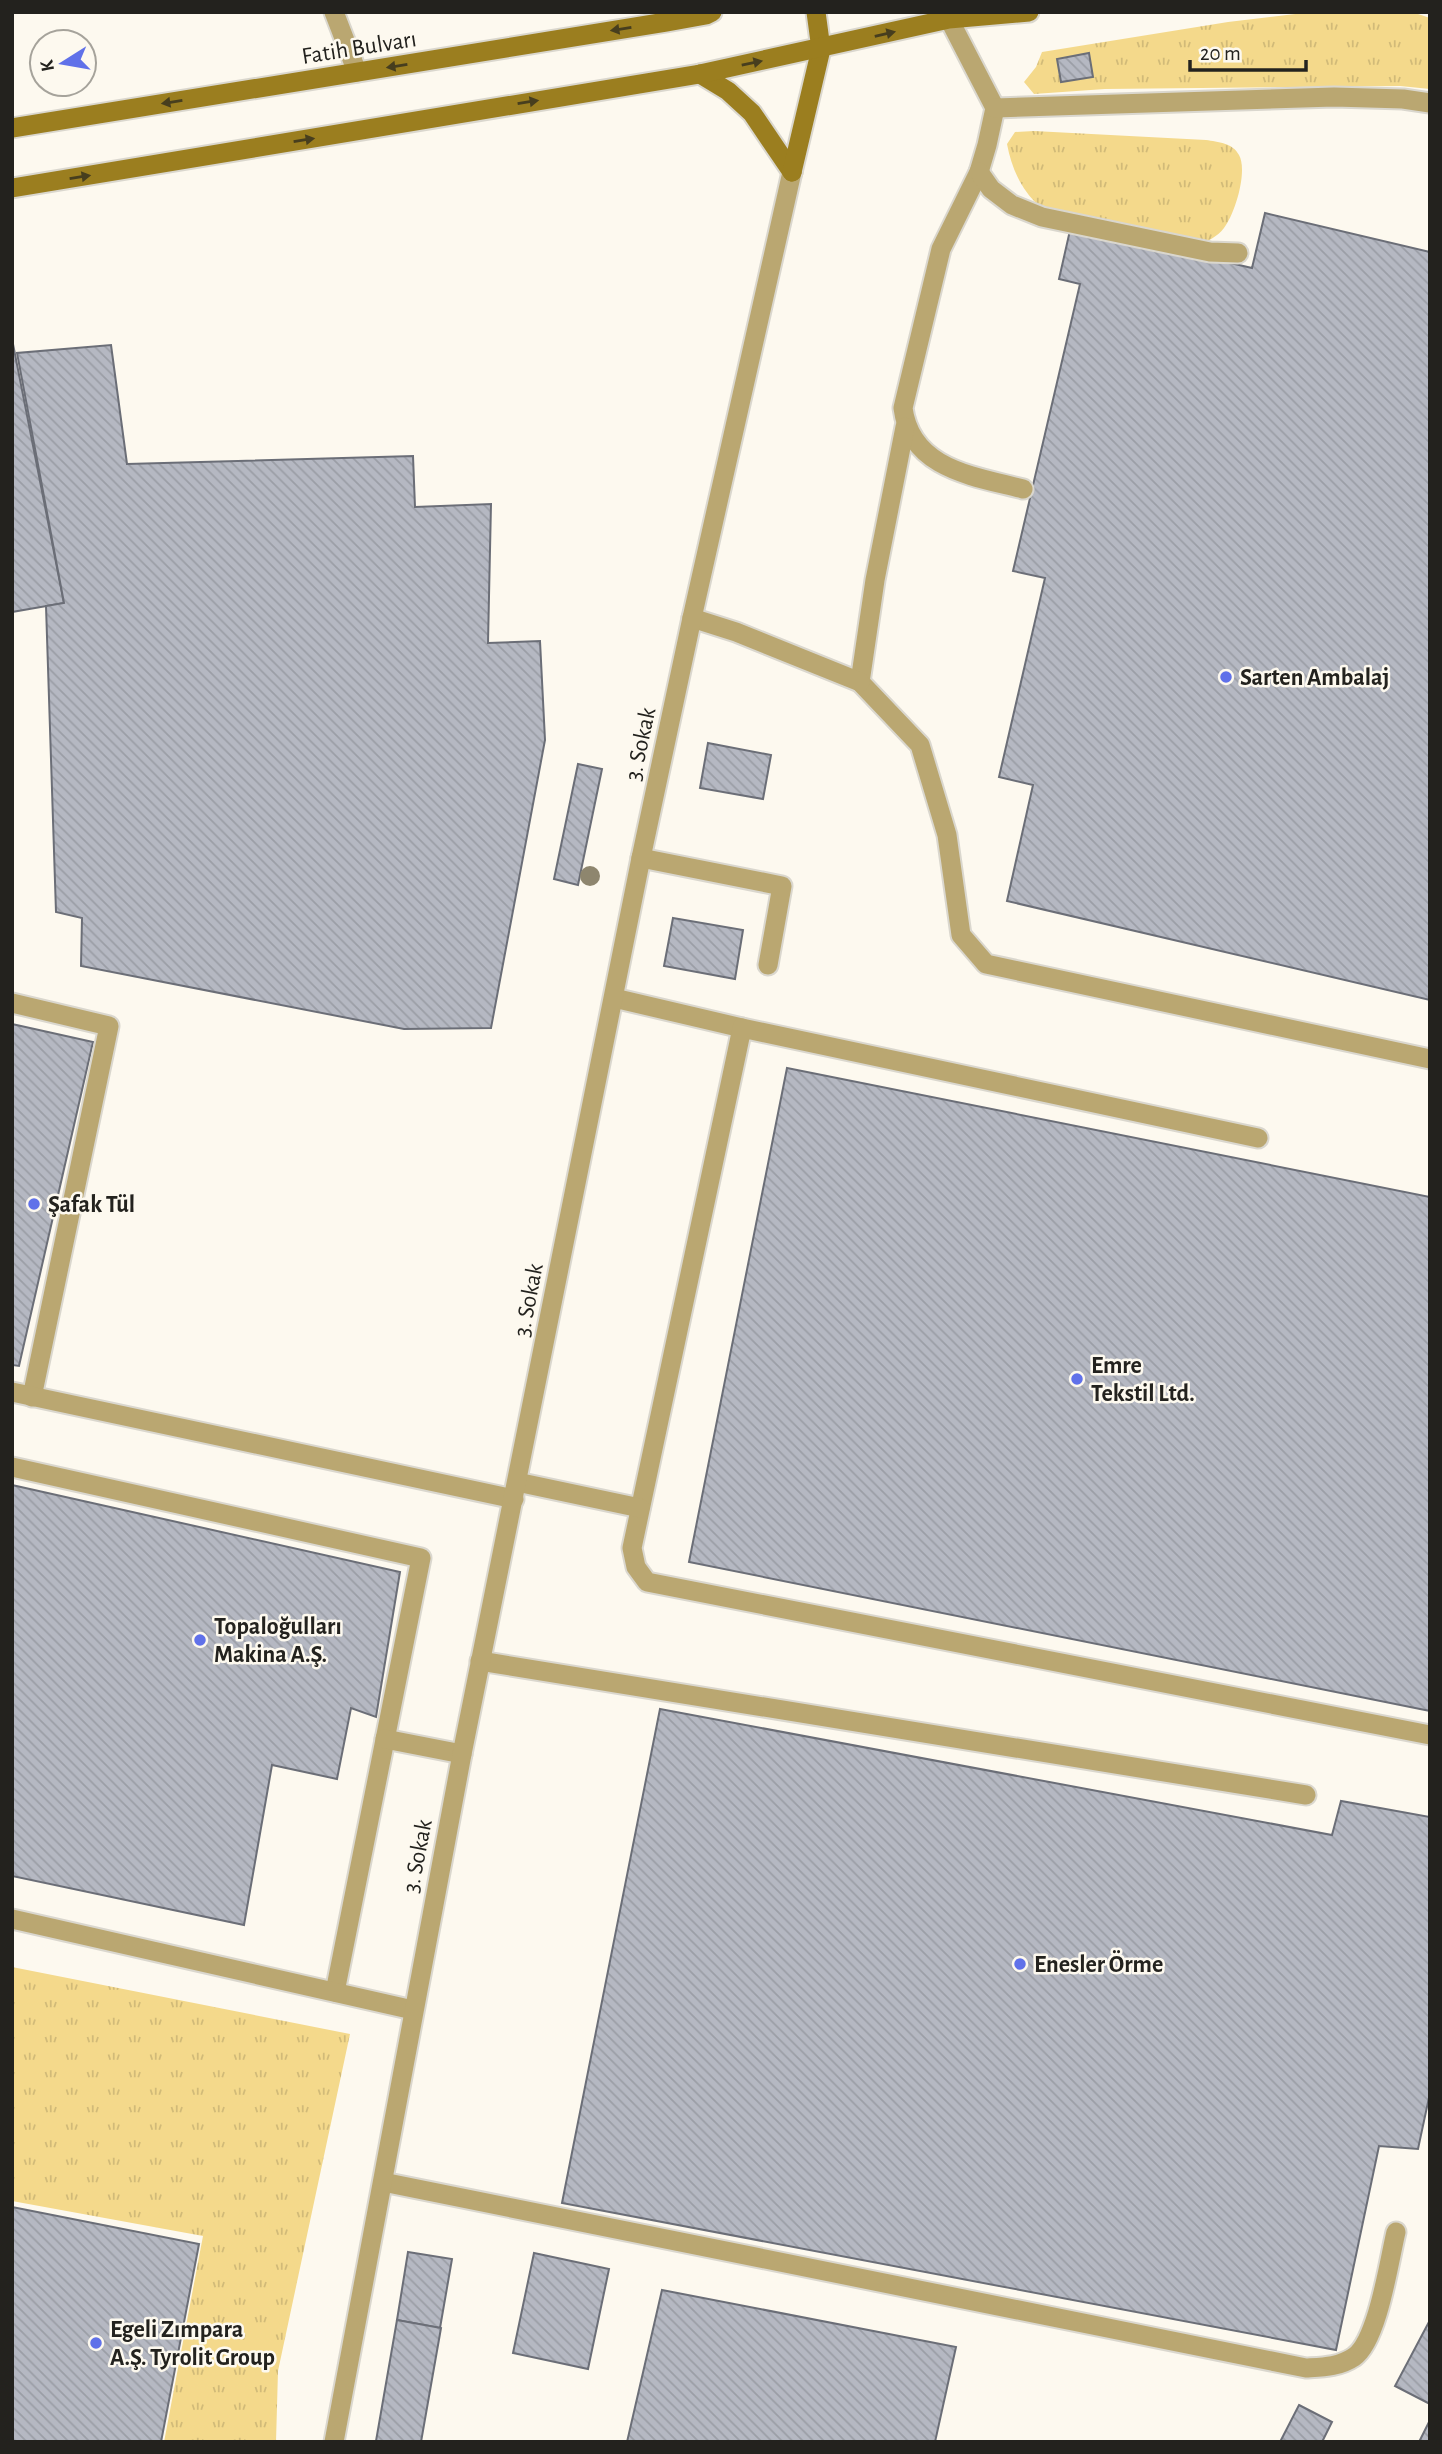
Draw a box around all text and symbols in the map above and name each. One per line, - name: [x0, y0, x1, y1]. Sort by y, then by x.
- one-way arrow: [610, 24, 632, 35]
- street label: Fatih Bulvarı: [300, 27, 418, 69]
- north arrow: [28, 28, 98, 98]
- one-way arrow: [874, 28, 896, 39]
- scale bar: [1190, 28, 1306, 72]
- text: 20 m: [1200, 43, 1241, 64]
- one-way arrow: [741, 57, 763, 68]
- text: K: [37, 58, 58, 73]
- one-way arrow: [385, 61, 407, 72]
- one-way arrow: [517, 96, 539, 107]
- one-way arrow: [161, 97, 183, 108]
- one-way arrow: [293, 134, 315, 145]
- one-way arrow: [69, 171, 91, 182]
- place label: Sarten Ambalaj: [1240, 666, 1389, 690]
- marker: Sarten Ambalaj: [1218, 669, 1234, 685]
- street label: 3. Sokak: [621, 705, 660, 783]
- place label: Şafak Tül: [48, 1193, 135, 1217]
- marker: Şafak Tül: [26, 1196, 42, 1212]
- street label: 3. Sokak: [510, 1261, 548, 1339]
- place label: Emre Tekstil Ltd.: [1091, 1354, 1195, 1406]
- marker: Emre Tekstil Ltd.: [1069, 1371, 1085, 1387]
- place label: Topaloğulları Makina A.Ş.: [214, 1615, 342, 1667]
- marker: Topaloğulları Makina A.Ş.: [192, 1632, 208, 1648]
- street label: 3. Sokak: [399, 1817, 437, 1895]
- place label: Enesler Örme: [1034, 1950, 1163, 1977]
- marker: Enesler Örme: [1012, 1956, 1028, 1972]
- place label: Egeli Zımpara A.Ş. Tyrolit Group: [110, 2318, 275, 2370]
- marker: Egeli Zımpara A.Ş. Tyrolit Group: [88, 2335, 104, 2351]

